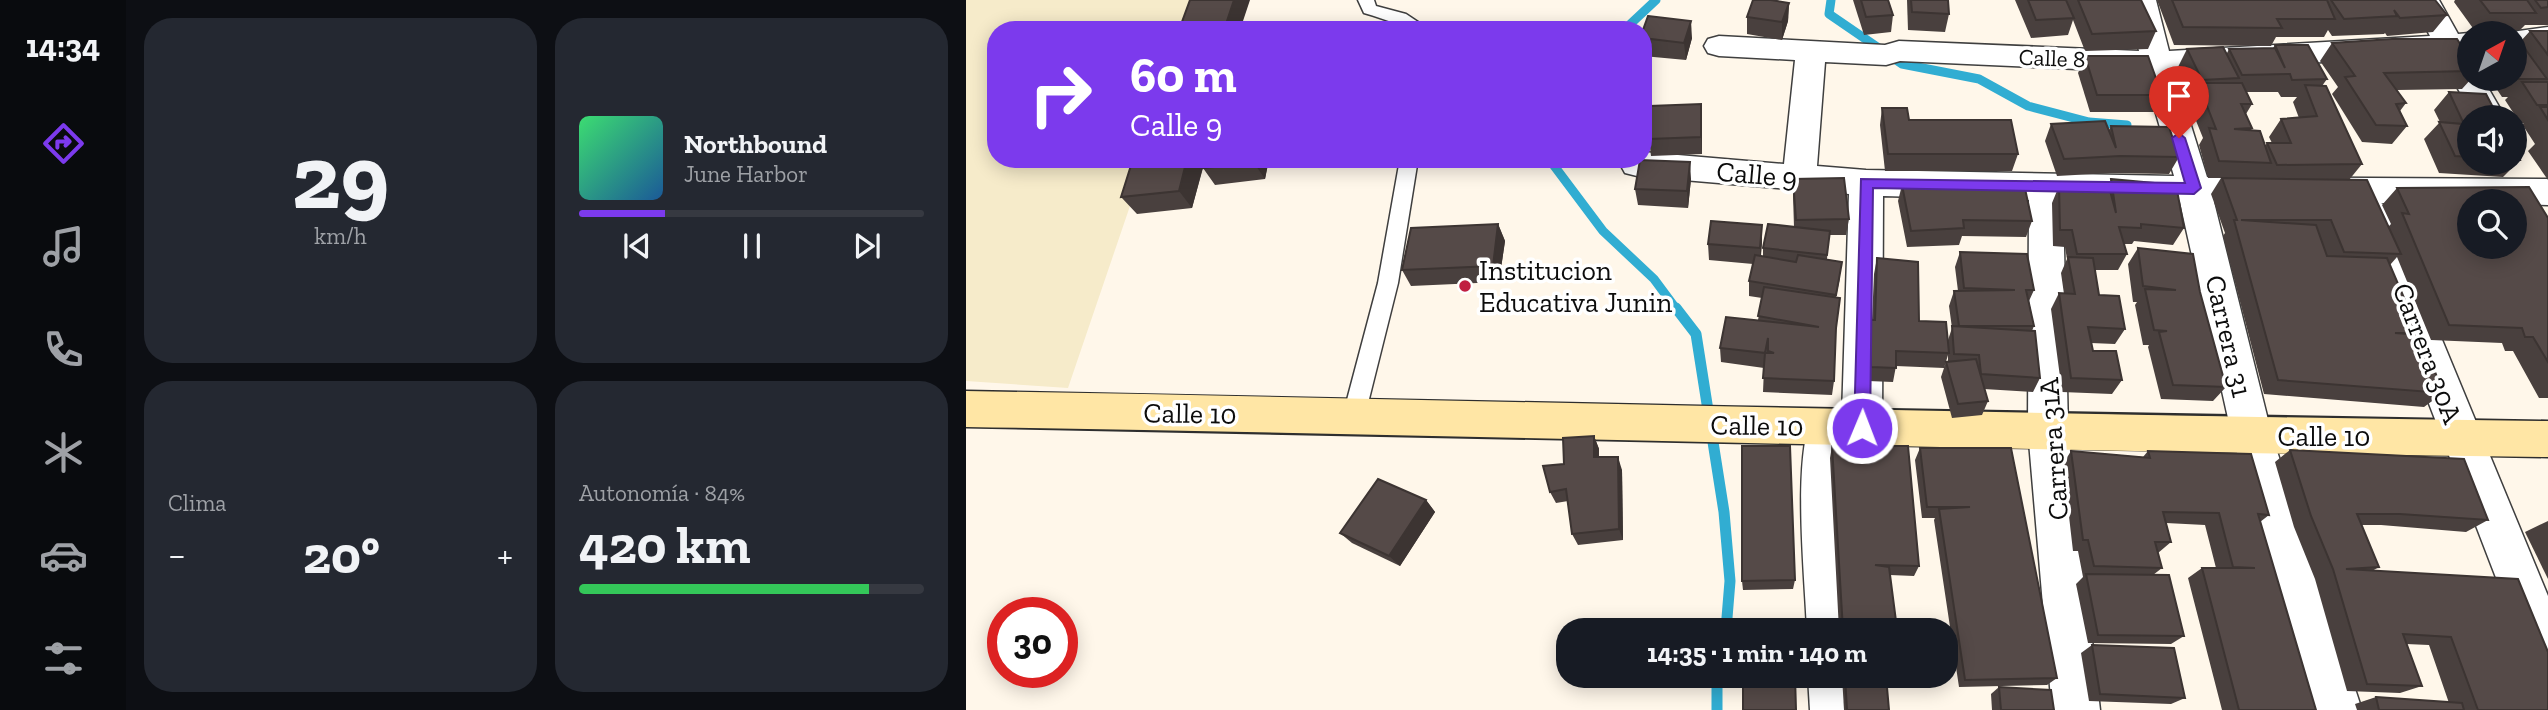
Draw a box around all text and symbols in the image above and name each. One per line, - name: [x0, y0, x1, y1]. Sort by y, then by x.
- north arrow: [2457, 21, 2527, 91]
- map controls: [2457, 21, 2527, 259]
- text: 14:34: [26, 27, 100, 65]
- street label: Calle 8: [2018, 43, 2086, 73]
- text: 60 m: [1130, 46, 1237, 105]
- icon: right: [1015, 49, 1106, 140]
- pin: [2149, 66, 2209, 138]
- icon: arrive: [2160, 77, 2198, 115]
- button: sound: [2457, 105, 2527, 175]
- text: Calle 9: [1130, 106, 1222, 144]
- icon: directions: [39, 119, 88, 168]
- text: 29: [292, 122, 389, 231]
- text: Northbound: [684, 128, 827, 160]
- street label: Calle 9: [1715, 155, 1799, 194]
- text: June Harbor: [684, 160, 808, 188]
- button: search: [2457, 189, 2527, 259]
- icon: music: [39, 222, 88, 271]
- text: km/h: [314, 222, 367, 250]
- icon: previous: [618, 227, 656, 265]
- icon: pause: [733, 227, 771, 265]
- icon: next: [848, 227, 886, 265]
- place label: Institucion Educativa Junin: [1479, 254, 1672, 319]
- street label: Carrera 31: [2198, 272, 2259, 401]
- marker: Institucion Educativa Junin: [1457, 278, 1473, 294]
- street label: Carrera 30A: [2386, 278, 2470, 429]
- icon: phone: [39, 325, 88, 374]
- street label: Carrera 31A: [2032, 376, 2075, 521]
- position arrow: [1825, 391, 1899, 465]
- street label: Calle 10: [1143, 396, 1237, 431]
- street label: Calle 10: [1710, 408, 1804, 443]
- street label: Calle 10: [2278, 420, 2370, 453]
- icon: climate: [39, 428, 88, 477]
- text: Autonomía · 84%: [579, 479, 745, 507]
- text: Clima: [168, 489, 226, 517]
- text: 420 km: [579, 514, 751, 576]
- text: 20°: [303, 524, 380, 586]
- icon: car: [39, 531, 88, 580]
- text: −: [168, 532, 186, 578]
- text: +: [497, 532, 513, 578]
- speed limit sign: 30: [987, 597, 1078, 688]
- icon: filters: [39, 634, 88, 683]
- text: 14:35 · 1 min · 140 m: [1647, 637, 1867, 669]

